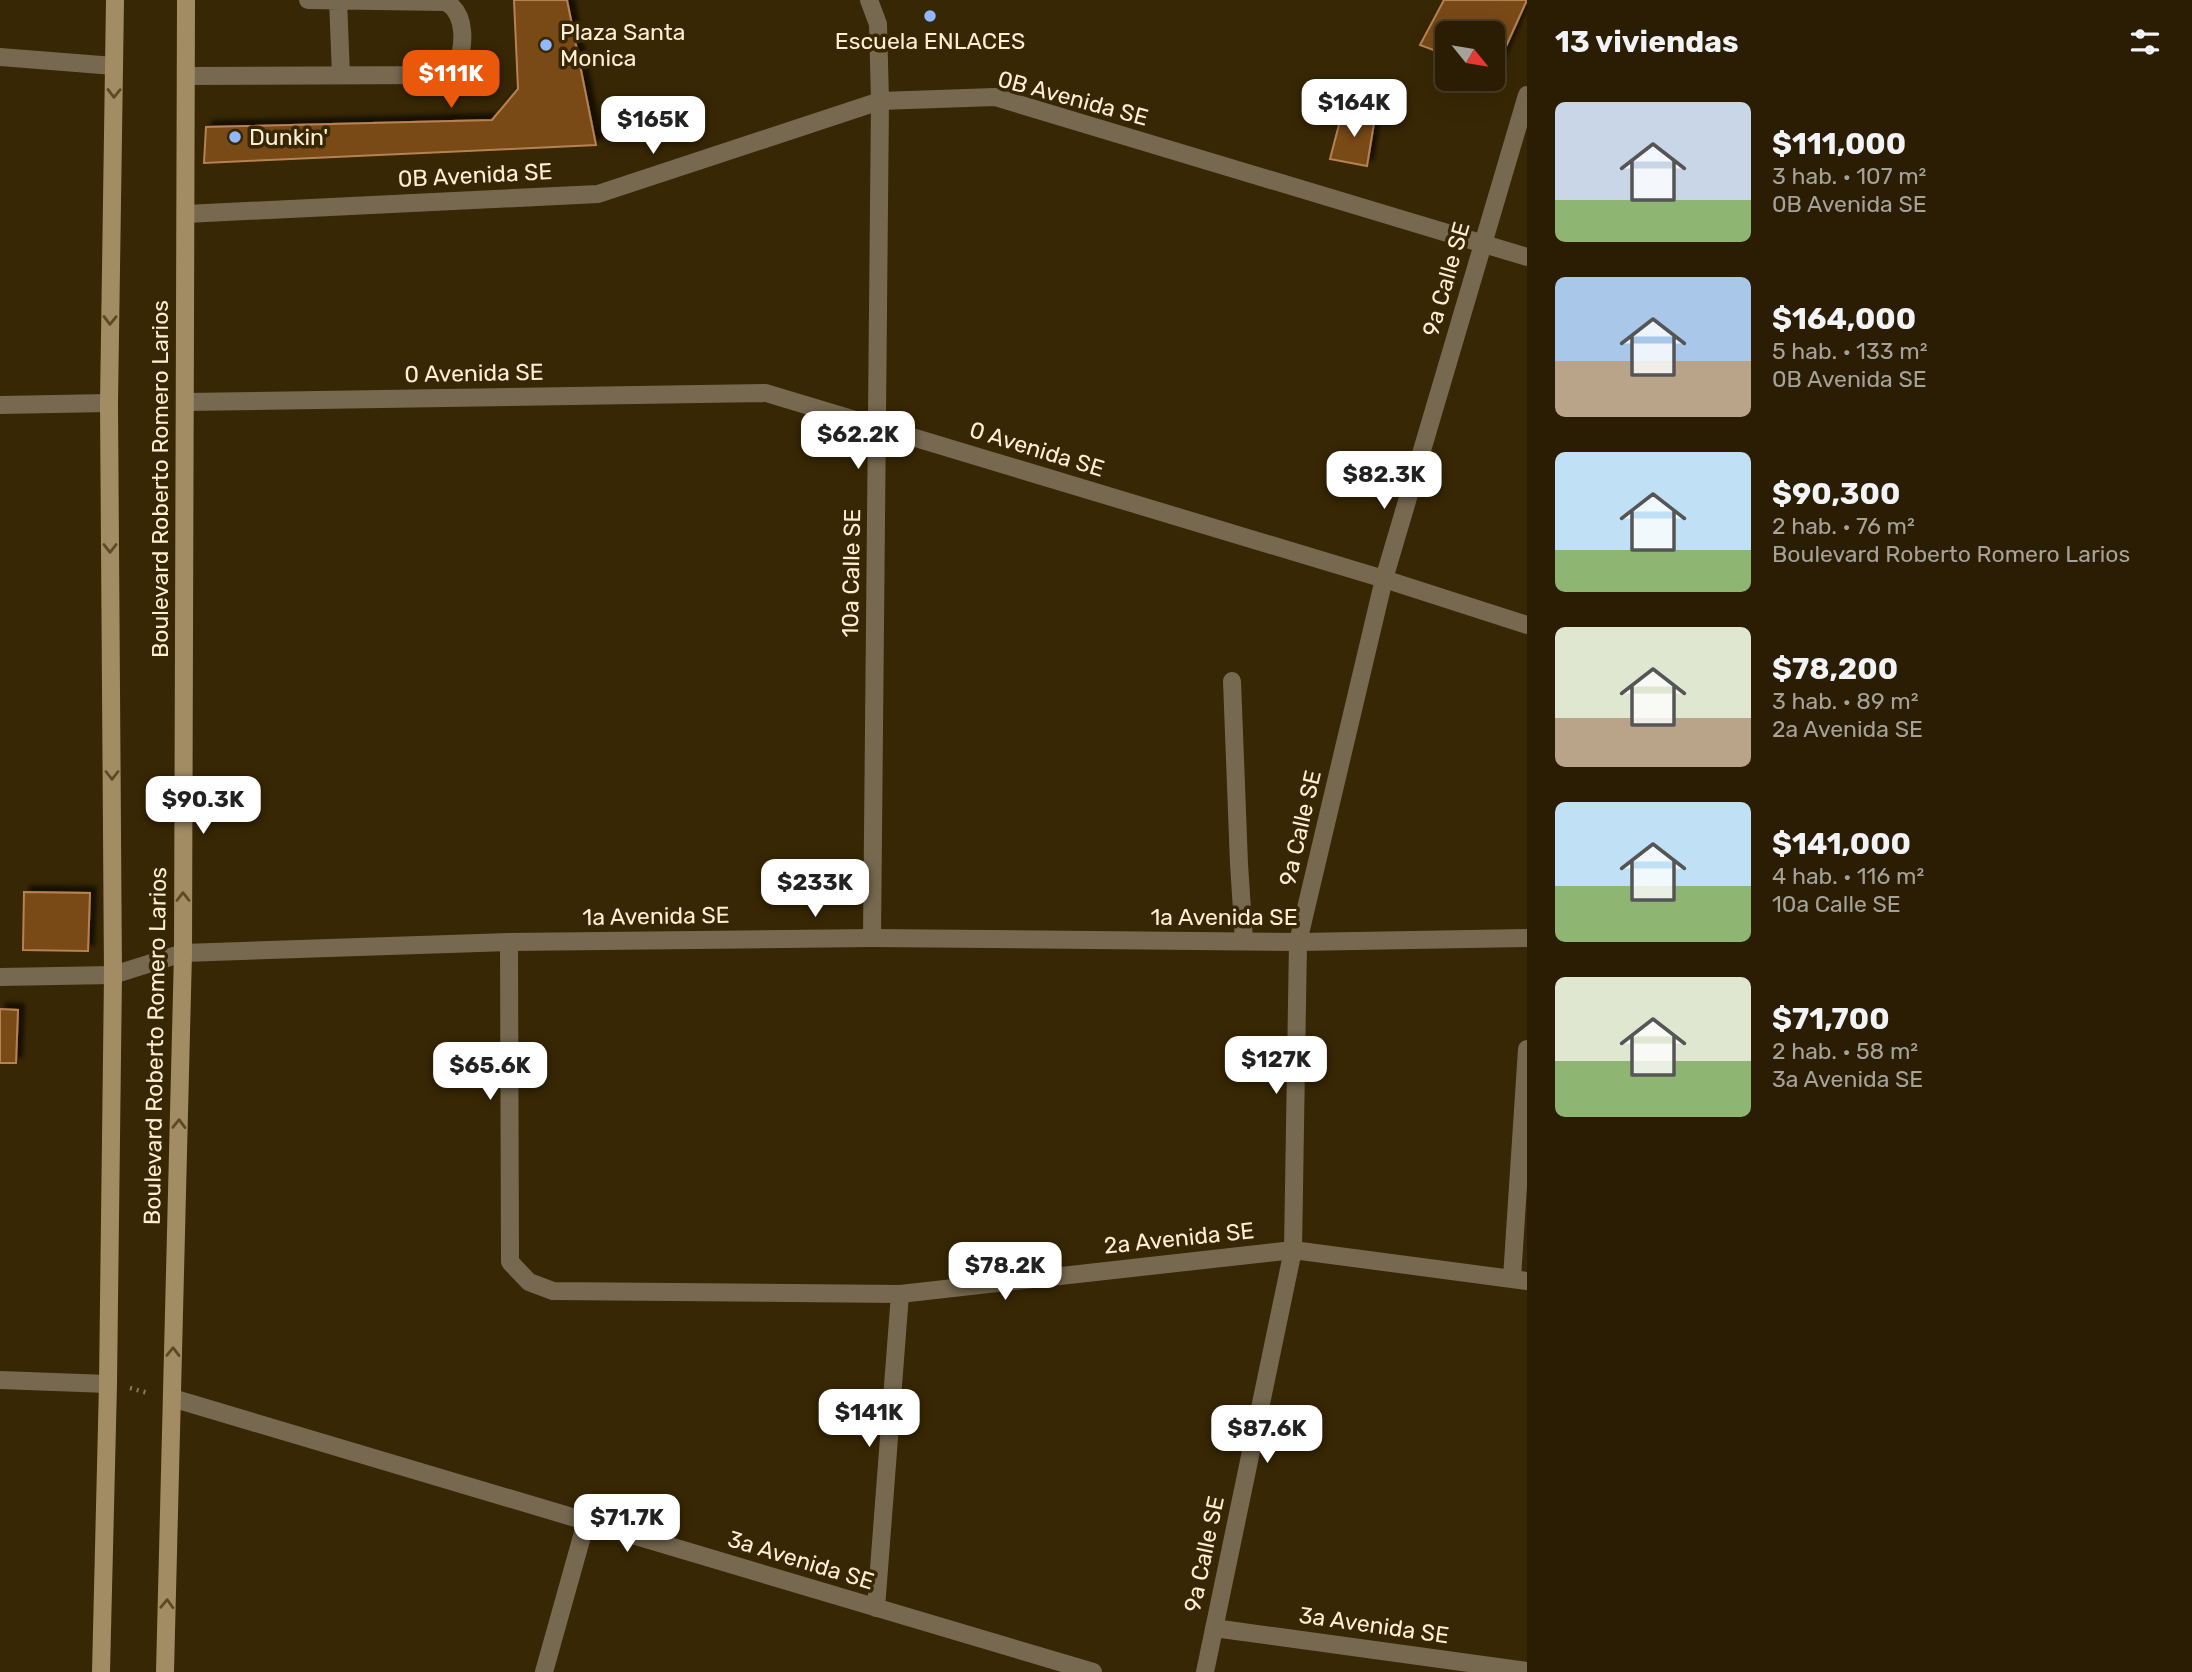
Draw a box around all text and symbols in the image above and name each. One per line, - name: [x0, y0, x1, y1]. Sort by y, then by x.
- marker: Escuela ENLACES: [922, 8, 938, 24]
- place label: Plaza Santa Monica: [560, 18, 686, 72]
- north arrow: [1435, 21, 1505, 91]
- map controls: [1435, 21, 1505, 91]
- icon: filters: [2126, 23, 2164, 61]
- text: 13 viviendas: [1555, 24, 1739, 60]
- place label: Escuela ENLACES: [835, 27, 1025, 55]
- marker: Plaza Santa Monica: [538, 37, 554, 53]
- pin: $111K: [402, 50, 500, 110]
- text: $111K: [419, 59, 483, 87]
- street label: 0B Avenida SE: [995, 64, 1151, 132]
- pin: $164K: [1305, 80, 1403, 139]
- one-way arrow: [106, 87, 121, 98]
- text: $164K: [1318, 88, 1390, 116]
- pin: $165K: [604, 96, 702, 156]
- text: $165K: [617, 105, 689, 133]
- place label: Dunkin': [249, 123, 328, 151]
- text: $111,000: [1772, 126, 1906, 162]
- marker: Dunkin': [227, 129, 243, 145]
- icon: home: [1611, 130, 1695, 214]
- street label: 0B Avenida SE: [397, 157, 553, 193]
- text: 3 hab. · 107 m²: [1772, 162, 1926, 190]
- text: 0B Avenida SE: [1772, 190, 1927, 218]
- street label: 9a Calle SE: [1416, 218, 1476, 340]
- street label: Boulevard Roberto Romero Larios: [146, 300, 174, 658]
- text: $164,000: [1772, 301, 1916, 337]
- icon: home: [1611, 305, 1695, 389]
- one-way arrow: [103, 315, 118, 326]
- text: 5 hab. · 133 m²: [1772, 337, 1928, 365]
- street label: 0 Avenida SE: [404, 358, 544, 388]
- text: 0B Avenida SE: [1772, 365, 1927, 393]
- pin: $62.2K: [801, 412, 915, 471]
- street label: 0 Avenida SE: [966, 415, 1108, 483]
- text: $62.2K: [817, 420, 899, 448]
- pin: $82.3K: [1327, 452, 1441, 511]
- text: $82.3K: [1343, 460, 1425, 488]
- text: $90,300: [1772, 476, 1900, 512]
- icon: home: [1611, 480, 1695, 564]
- street label: 10a Calle SE: [836, 508, 866, 638]
- text: 2 hab. · 76 m²: [1772, 512, 1915, 540]
- text: Boulevard Roberto Romero Larios: [1772, 540, 2130, 568]
- one-way arrow: [102, 543, 118, 553]
- text: $78,200: [1772, 651, 1898, 687]
- icon: home: [1611, 655, 1695, 739]
- text: 3 hab. · 89 m²: [1772, 687, 1918, 715]
- text: 2a Avenida SE: [1772, 715, 1923, 743]
- street label: 9a Calle SE: [1273, 767, 1327, 889]
- one-way arrow: [104, 770, 120, 781]
- pin: $90.3K: [146, 776, 260, 836]
- text: $90.3K: [162, 785, 244, 813]
- text: $141,000: [1772, 826, 1911, 862]
- icon: home: [1611, 830, 1695, 914]
- pin: $233K: [766, 860, 864, 919]
- text: 4 hab. · 116 m²: [1772, 862, 1924, 890]
- street label: Boulevard Roberto Romero Larios: [138, 867, 172, 1225]
- text: $233K: [777, 868, 853, 896]
- text: 10a Calle SE: [1772, 890, 1901, 918]
- one-way arrow: [175, 891, 191, 902]
- street label: 1a Avenida SE: [582, 901, 730, 931]
- street label: 1a Avenida SE: [1150, 903, 1298, 931]
- text: $71,700: [1772, 1001, 1890, 1037]
- icon: home: [1611, 1005, 1695, 1089]
- pin: $127K: [1227, 1036, 1325, 1096]
- text: 2 hab. · 58 m²: [1772, 1037, 1918, 1065]
- pin: $65.6K: [433, 1042, 547, 1102]
- text: $127K: [1241, 1045, 1311, 1073]
- text: $65.6K: [449, 1051, 531, 1079]
- text: 3a Avenida SE: [1772, 1065, 1923, 1093]
- one-way arrow: [171, 1119, 187, 1129]
- street label: 2a Avenida SE: [1103, 1216, 1255, 1260]
- pin: $78.2K: [948, 1242, 1062, 1302]
- text: $78.2K: [965, 1251, 1045, 1279]
- one-way arrow: [166, 1346, 181, 1357]
- pin: $141K: [820, 1390, 918, 1449]
- text: $141K: [835, 1398, 903, 1426]
- pin: $87.6K: [1210, 1406, 1324, 1465]
- text: $87.6K: [1227, 1414, 1307, 1442]
- street label: 9a Calle SE: [1178, 1493, 1230, 1615]
- pin: $71.7K: [570, 1494, 684, 1554]
- text: $71.7K: [590, 1503, 664, 1531]
- street label: 3a Avenida SE: [725, 1525, 877, 1595]
- one-way arrow: [159, 1598, 175, 1609]
- street label: 3a Avenida SE: [1297, 1601, 1451, 1649]

